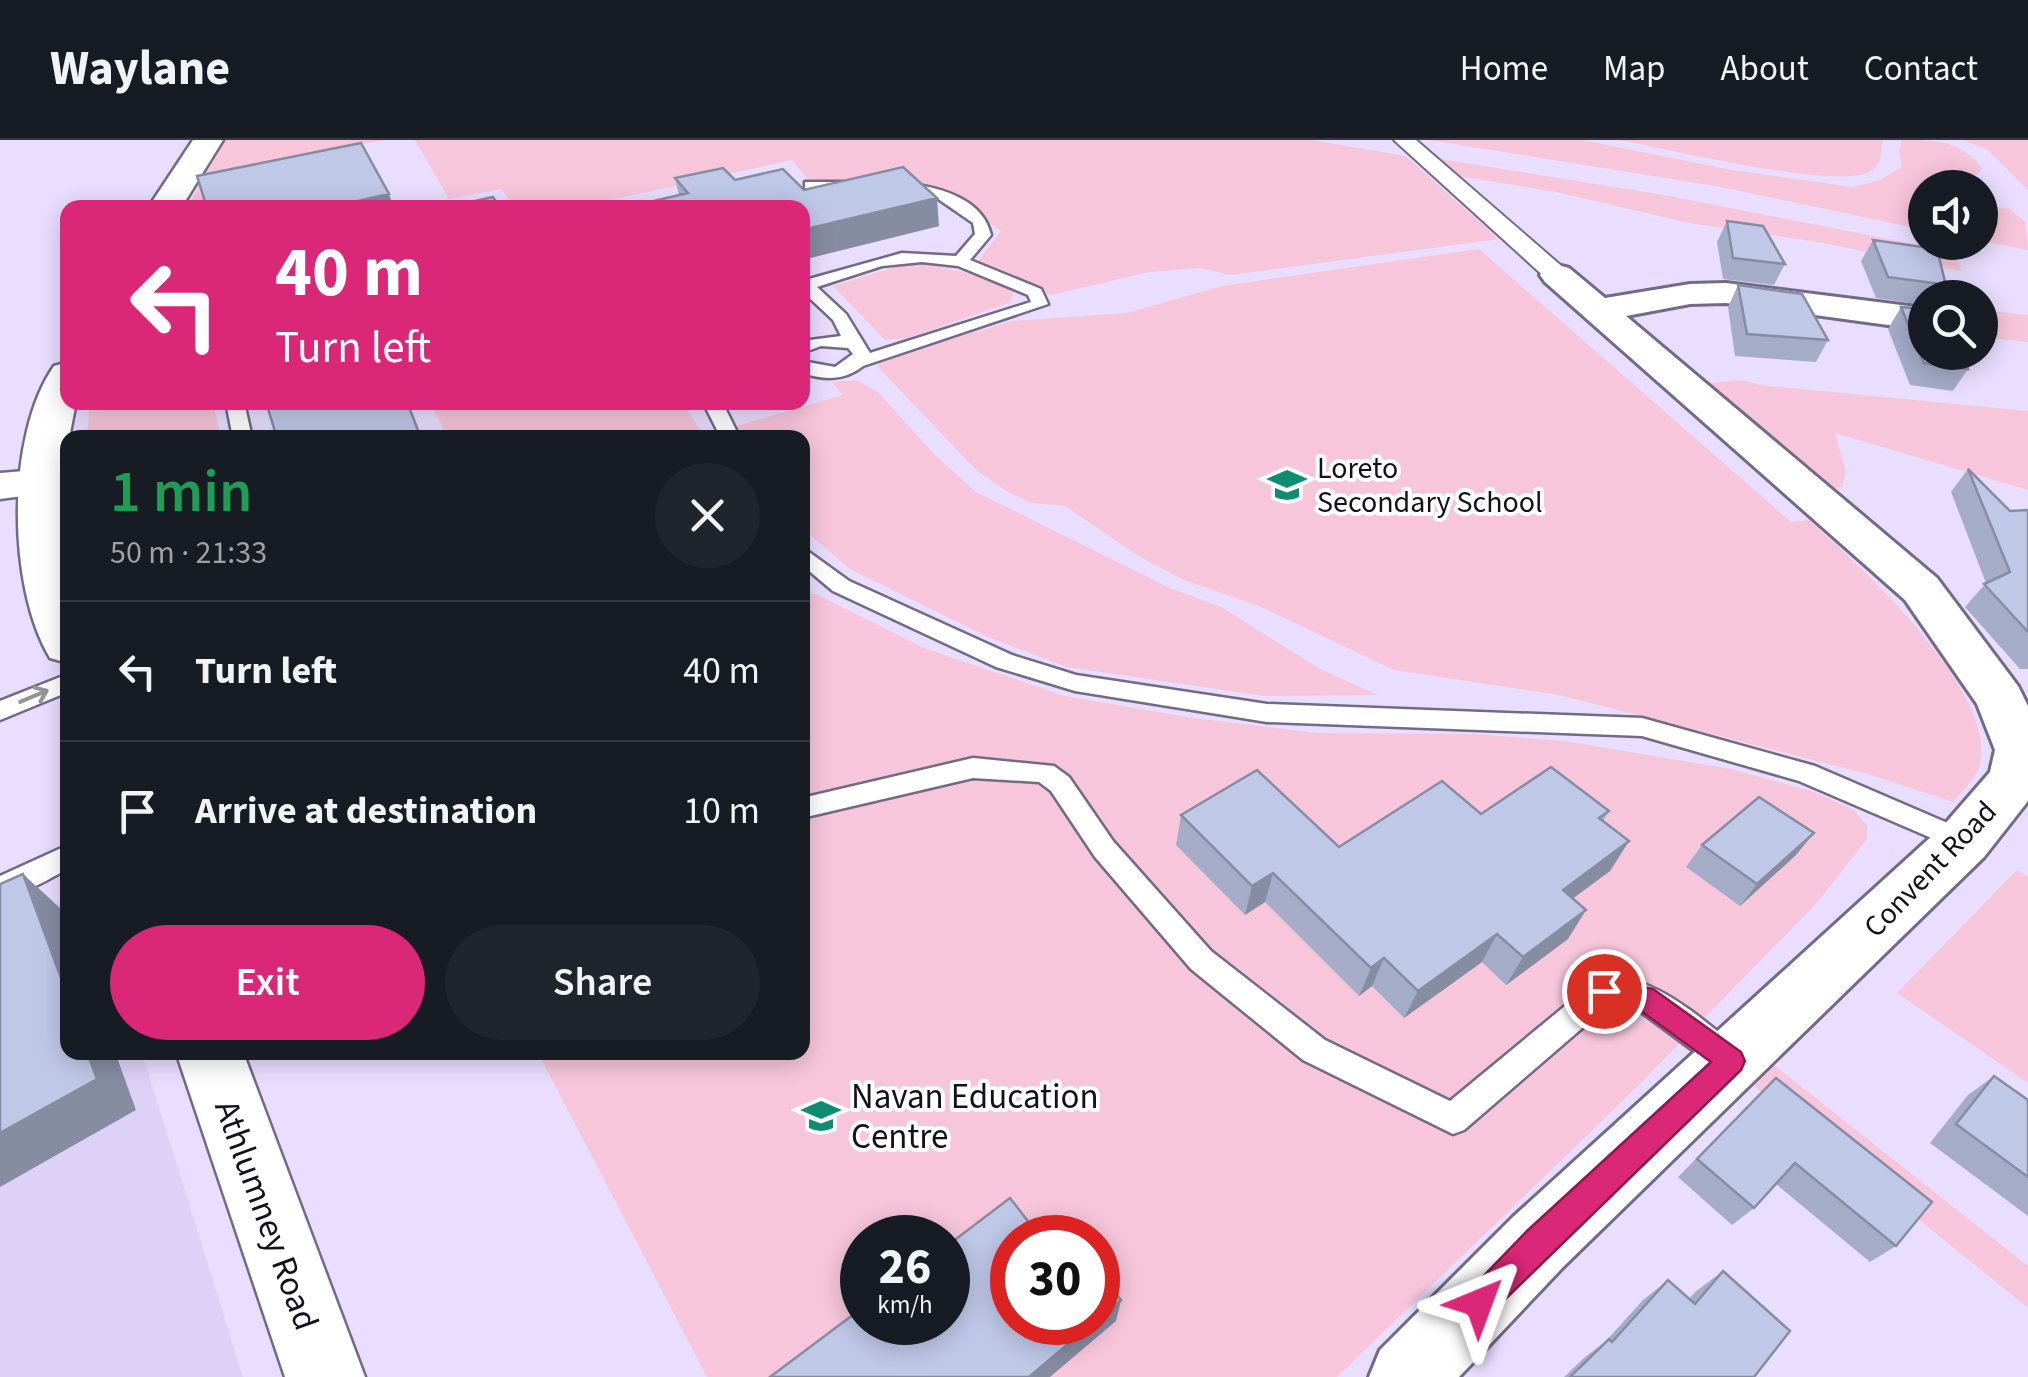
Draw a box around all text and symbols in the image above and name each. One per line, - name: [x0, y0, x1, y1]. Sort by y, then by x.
- text: Waylane: [50, 35, 230, 103]
- text: Home: [1460, 44, 1548, 94]
- text: Map: [1603, 44, 1666, 94]
- text: About: [1721, 44, 1809, 94]
- text: Contact: [1864, 44, 1978, 94]
- map controls: [1908, 170, 1998, 370]
- button: sound: [1908, 170, 1998, 260]
- text: 40 m: [275, 223, 423, 323]
- icon: left: [110, 240, 240, 370]
- button: search: [1908, 280, 1998, 370]
- text: Turn left: [275, 316, 431, 380]
- place label: Loreto Secondary School: [1317, 447, 1543, 524]
- text: 1 min: [110, 450, 253, 535]
- button: close: [655, 463, 760, 568]
- school or university icon: Loreto Secondary School: [1266, 464, 1308, 506]
- text: 50 m · 21:33: [110, 530, 267, 576]
- icon: left: [110, 644, 165, 699]
- text: Turn left: [195, 644, 337, 698]
- text: 40 m: [683, 644, 760, 698]
- one-way arrow: [18, 686, 49, 704]
- icon: arrive: [110, 784, 165, 839]
- text: Arrive at destination: [195, 784, 537, 838]
- text: 10 m: [683, 784, 760, 838]
- street label: Convent Road: [1854, 791, 2007, 947]
- button: Exit: [110, 925, 425, 1040]
- button: Share: [445, 925, 760, 1040]
- pin: [1562, 949, 1647, 1034]
- icon: arrive: [1577, 964, 1632, 1019]
- place label: Navan Education Centre: [851, 1072, 1099, 1162]
- street label: Athlumney Road: [201, 1093, 331, 1337]
- school or university icon: Navan Education Centre: [800, 1095, 842, 1137]
- speed limit sign: 30: [990, 1215, 1120, 1345]
- text: 26: [879, 1232, 931, 1303]
- position arrow: [1427, 1251, 1531, 1355]
- text: km/h: [877, 1287, 933, 1323]

